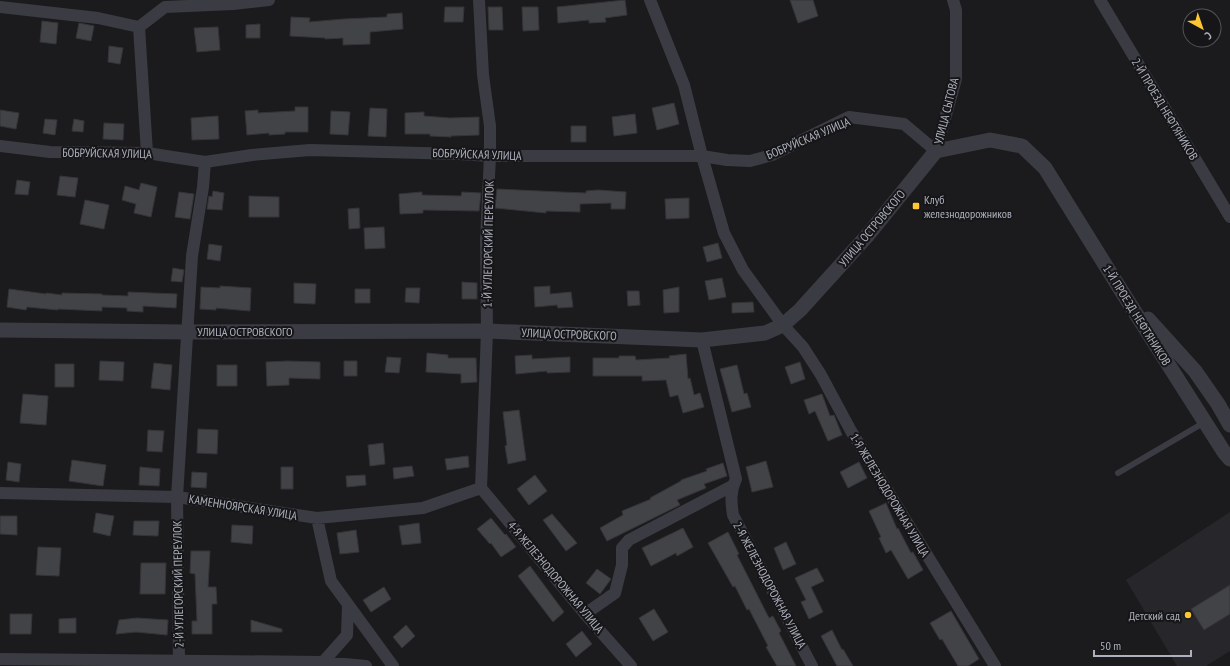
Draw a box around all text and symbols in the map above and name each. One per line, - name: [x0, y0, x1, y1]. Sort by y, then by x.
- north arrow: [1182, 8, 1222, 48]
- text: С: [1202, 29, 1215, 43]
- street label: 2-Й ПРОЕЗД НЕФТЯНИКОВ: [1129, 55, 1201, 163]
- street label: УЛИЦА СЫТОВА: [930, 76, 962, 146]
- street label: БОБРУЙСКАЯ УЛИЦА: [764, 114, 852, 162]
- street label: БОБРУЙСКАЯ УЛИЦА: [62, 145, 152, 161]
- street label: БОБРУЙСКАЯ УЛИЦА: [432, 145, 522, 163]
- street label: 1-Й УГЛЕГОРСКИЙ ПЕРЕУЛОК: [479, 180, 497, 308]
- street label: УЛИЦА ОСТРОВСКОГО: [836, 186, 909, 269]
- place label: Клуб железнодорожников: [924, 192, 1012, 221]
- marker: Клуб железнодорожников: [911, 201, 921, 211]
- street label: 1-Й ПРОЕЗД НЕФТЯНИКОВ: [1100, 262, 1174, 368]
- street label: УЛИЦА ОСТРОВСКОГО: [197, 324, 293, 339]
- street label: УЛИЦА ОСТРОВСКОГО: [521, 325, 617, 343]
- street label: 1-Я ЖЕЛЕЗНОДОРОЖНАЯ УЛИЦА: [847, 431, 933, 560]
- street label: КАМЕННОЯРСКАЯ УЛИЦА: [188, 491, 299, 523]
- street label: 4-Я ЖЕЛЕЗНОДОРОЖНАЯ УЛИЦА: [505, 518, 607, 636]
- street label: 2-Я ЖЕЛЕЗНОДОРОЖНАЯ УЛИЦА: [730, 519, 810, 651]
- street label: 2-Й УГЛЕГОРСКИЙ ПЕРЕУЛОК: [169, 520, 187, 648]
- place label: Детский сад: [1129, 608, 1181, 623]
- marker: Детский сад: [1183, 610, 1193, 620]
- scale bar: [1094, 632, 1191, 658]
- text: 50 m: [1100, 638, 1121, 653]

